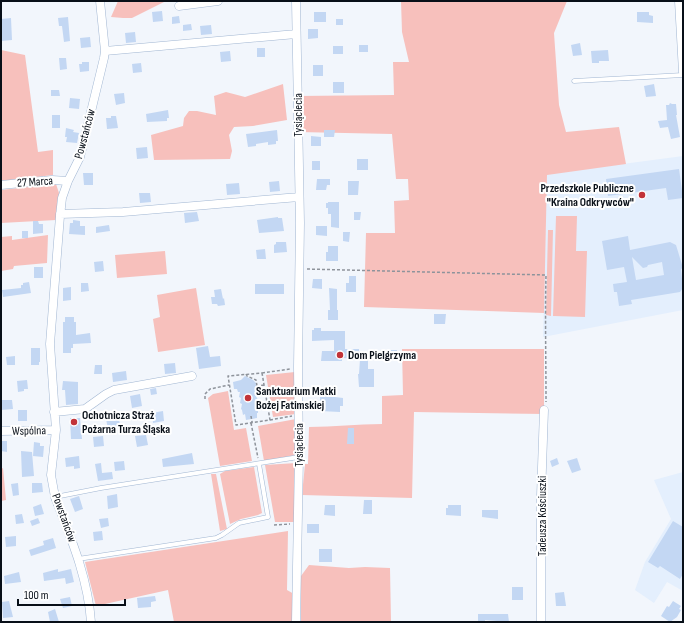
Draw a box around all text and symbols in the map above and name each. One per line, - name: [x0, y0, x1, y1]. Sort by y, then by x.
- street label: Tysiąclecia: [291, 93, 306, 137]
- street label: Powstańców: [71, 107, 99, 160]
- street label: 27 Marca: [17, 173, 54, 191]
- place label: Przedszkole Publiczne "Kraina Odkrywców": [540, 181, 634, 210]
- marker: Przedszkole Publiczne "Kraina Odkrywców": [637, 190, 647, 200]
- place label: Dom Pielgrzyma: [348, 348, 416, 363]
- marker: Dom Pielgrzyma: [335, 350, 345, 360]
- place label: Sanktuarium Matki Bożej Fatimskiej: [256, 384, 336, 413]
- marker: Sanktuarium Matki Bożej Fatimskiej: [243, 393, 253, 403]
- place label: Ochotnicza Straż Pożarna Turza Śląska: [82, 408, 170, 437]
- marker: Ochotnicza Straż Pożarna Turza Śląska: [69, 417, 79, 427]
- street label: Wspólna: [12, 423, 46, 439]
- street label: Tysiąclecia: [292, 423, 307, 467]
- street label: Tadeusza Kościuszki: [535, 476, 550, 556]
- street label: Powstańców: [48, 492, 80, 545]
- scale bar: [18, 581, 125, 607]
- text: 100 m: [24, 588, 49, 603]

